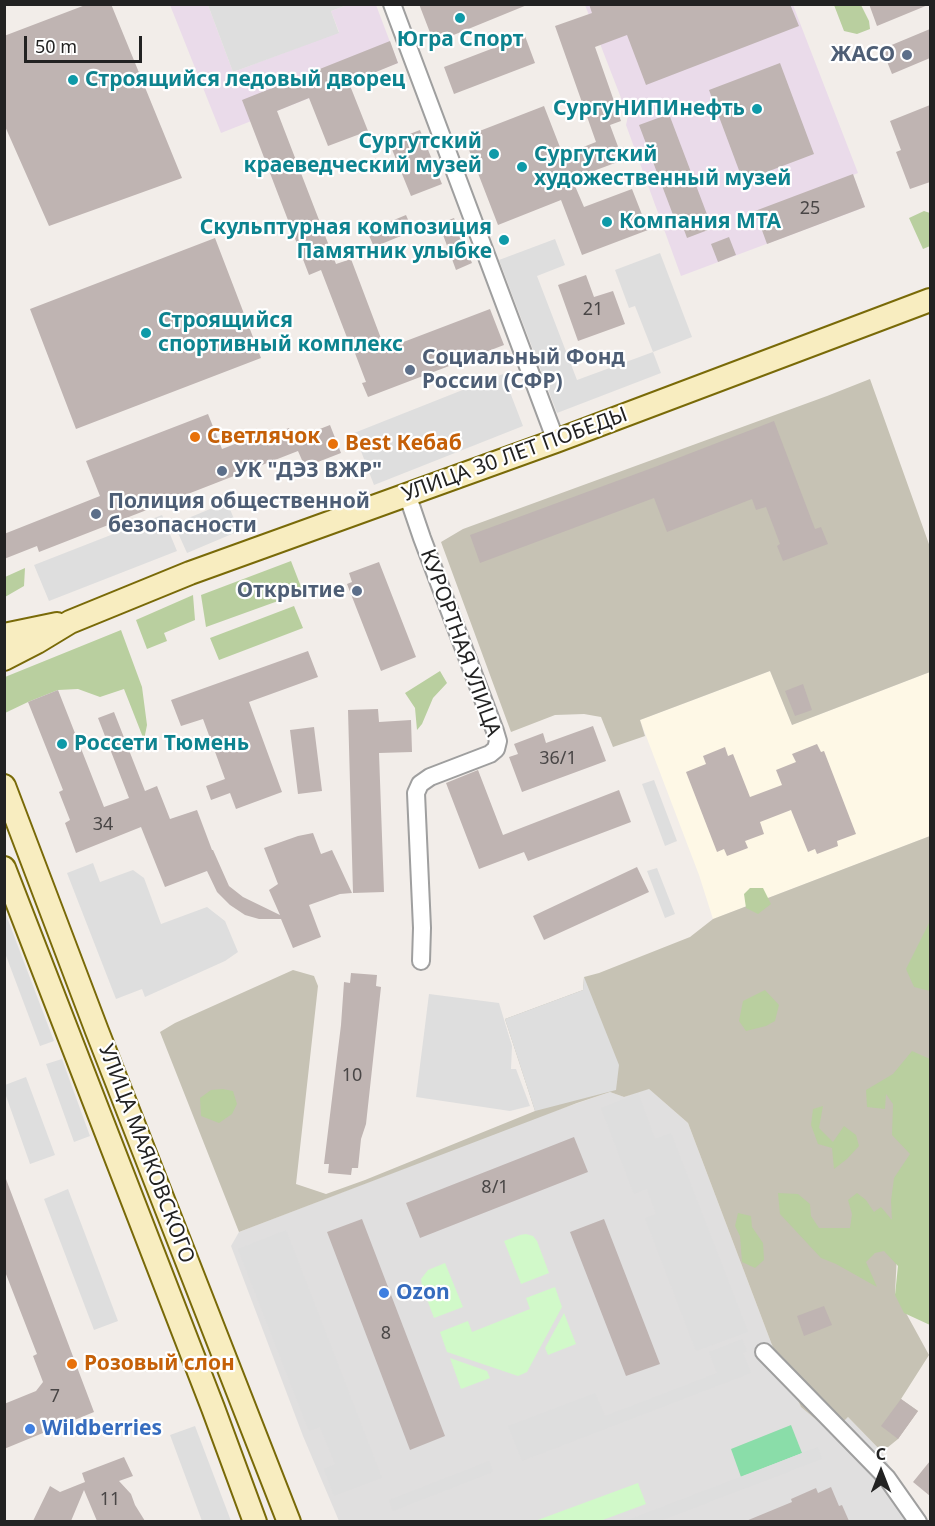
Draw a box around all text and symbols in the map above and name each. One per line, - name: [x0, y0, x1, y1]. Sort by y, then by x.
- marker: Югра Спорт: [453, 11, 467, 25]
- scale bar: [27, 24, 146, 62]
- place label: Югра Спорт: [397, 27, 523, 53]
- text: 50 m: [35, 34, 77, 58]
- place label: ЖАСО: [831, 42, 895, 68]
- marker: ЖАСО: [900, 48, 914, 62]
- place label: Строящийся ледовый дворец: [85, 67, 405, 93]
- marker: Строящийся ледовый дворец: [66, 73, 80, 87]
- place label: СургуНИПИнефть: [553, 96, 745, 122]
- marker: СургуНИПИнефть: [750, 102, 764, 116]
- place label: Сургутский краеведческий музей: [243, 129, 482, 179]
- place label: Сургутский художественный музей: [534, 142, 791, 192]
- marker: Сургутский краеведческий музей: [487, 147, 501, 161]
- marker: Сургутский художественный музей: [515, 160, 529, 174]
- house number: 25: [800, 198, 820, 220]
- place label: Компания MTA: [619, 209, 781, 235]
- place label: Скульптурная композиция Памятник улыбке: [200, 215, 492, 265]
- marker: Компания MTA: [600, 215, 614, 229]
- marker: Скульптурная композиция Памятник улыбке: [497, 233, 511, 247]
- house number: 21: [583, 299, 603, 321]
- place label: Строящийся спортивный комплекс: [158, 308, 403, 358]
- marker: Строящийся спортивный комплекс: [139, 326, 153, 340]
- place label: Социальный Фонд России (СФР): [422, 345, 625, 395]
- marker: Социальный Фонд России (СФР): [403, 363, 417, 377]
- street label: УЛИЦА 30 ЛЕТ ПОБЕДЫ: [399, 402, 631, 508]
- place label: Светлячок: [207, 424, 320, 450]
- marker: Светлячок: [188, 430, 202, 444]
- place label: Best Кебаб: [345, 431, 462, 457]
- marker: Best Кебаб: [326, 437, 340, 451]
- place label: УК "ДЭЗ ВЖР": [234, 458, 382, 484]
- marker: УК "ДЭЗ ВЖР": [215, 464, 229, 478]
- place label: Полиция общественной безопасности: [108, 489, 370, 539]
- marker: Полиция общественной безопасности: [89, 507, 103, 521]
- street label: КУРОРТНАЯ УЛИЦА: [414, 546, 506, 740]
- place label: Открытие: [237, 578, 345, 604]
- marker: Открытие: [350, 584, 364, 598]
- place label: Россети Тюмень: [74, 731, 249, 757]
- marker: Россети Тюмень: [55, 737, 69, 751]
- house number: 36/1: [539, 748, 577, 770]
- house number: 34: [93, 814, 113, 836]
- street label: УЛИЦА МАЯКОВСКОГО: [93, 1041, 199, 1267]
- house number: 10: [342, 1065, 362, 1087]
- house number: 8/1: [481, 1177, 509, 1199]
- place label: Ozon: [396, 1280, 450, 1306]
- marker: Ozon: [377, 1286, 391, 1300]
- house number: 8: [381, 1323, 391, 1345]
- place label: Розовый слон: [84, 1351, 235, 1377]
- marker: Розовый слон: [65, 1357, 79, 1371]
- house number: 7: [50, 1386, 60, 1408]
- place label: Wildberries: [42, 1416, 162, 1442]
- marker: Wildberries: [23, 1422, 37, 1436]
- north arrow: [851, 1442, 911, 1502]
- text: С: [876, 1443, 886, 1465]
- house number: 11: [100, 1489, 120, 1511]

